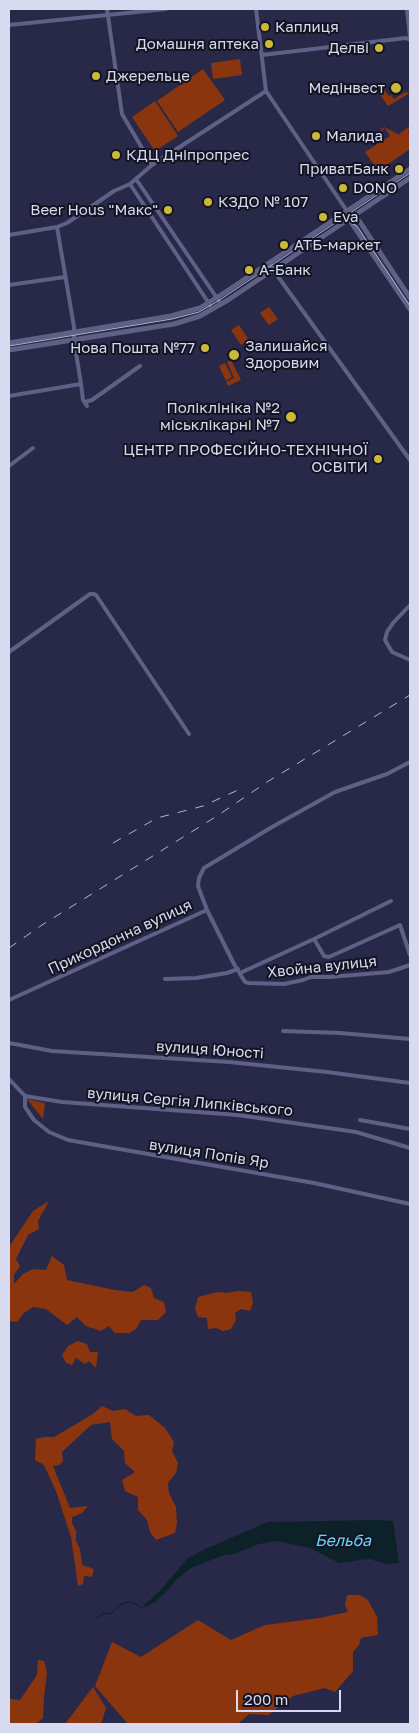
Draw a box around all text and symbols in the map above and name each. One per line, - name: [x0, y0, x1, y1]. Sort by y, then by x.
- place label: Каплиця: [275, 18, 339, 36]
- marker: Каплиця: [259, 21, 271, 33]
- place label: Домашня аптека: [136, 35, 259, 53]
- marker: Домашня аптека: [263, 38, 275, 50]
- place label: Делві: [328, 39, 369, 57]
- marker: Делві: [373, 42, 385, 54]
- place label: Джерельце: [106, 67, 190, 85]
- marker: Джерельце: [90, 70, 102, 82]
- place label: Медінвест: [309, 79, 385, 97]
- marker: Медінвест: [389, 81, 403, 95]
- place label: Малида: [326, 127, 383, 145]
- marker: Малида: [310, 130, 322, 142]
- place label: КДЦ Дніпропрес: [126, 146, 249, 164]
- marker: КДЦ Дніпропрес: [110, 149, 122, 161]
- place label: ПриватБанк: [299, 160, 389, 178]
- marker: ПриватБанк: [393, 163, 405, 175]
- place label: DONO: [353, 179, 397, 197]
- marker: DONO: [337, 182, 349, 194]
- place label: КЗДО № 107: [218, 193, 308, 211]
- marker: КЗДО № 107: [202, 196, 214, 208]
- place label: Beer Hous "Макс": [30, 201, 158, 219]
- marker: Beer Hous "Макс": [162, 204, 174, 216]
- place label: Eva: [333, 208, 358, 226]
- marker: Eva: [317, 211, 329, 223]
- place label: АТБ-маркет: [294, 236, 381, 254]
- marker: АТБ-маркет: [278, 239, 290, 251]
- place label: А-Банк: [259, 261, 311, 279]
- marker: А-Банк: [243, 264, 255, 276]
- place label: Залишайся Здоровим: [245, 337, 327, 372]
- place label: Нова Пошта №77: [70, 339, 195, 357]
- marker: Нова Пошта №77: [199, 342, 211, 354]
- marker: Залишайся Здоровим: [227, 348, 241, 362]
- place label: Поліклініка №2 міськлікарні №7: [160, 399, 280, 434]
- marker: Поліклініка №2 міськлікарні №7: [284, 410, 298, 424]
- place label: ЦЕНТР ПРОФЕСІЙНО-ТЕХНІЧНОЇ ОСВІТИ: [123, 441, 368, 476]
- marker: ЦЕНТР ПРОФЕСІЙНО-ТЕХНІЧНОЇ ОСВІТИ: [372, 453, 384, 465]
- street label: Прикордонна вулиця: [45, 896, 195, 978]
- street label: Хвойна вулиця: [266, 952, 378, 982]
- street label: вулиця Юності: [156, 1037, 264, 1063]
- street label: вулиця Сергія Липківського: [86, 1084, 294, 1120]
- street label: вулиця Попів Яр: [148, 1136, 270, 1172]
- water label: Бельба: [315, 1531, 371, 1551]
- scale bar: [239, 1680, 344, 1712]
- text: 200 m: [244, 1690, 288, 1708]

